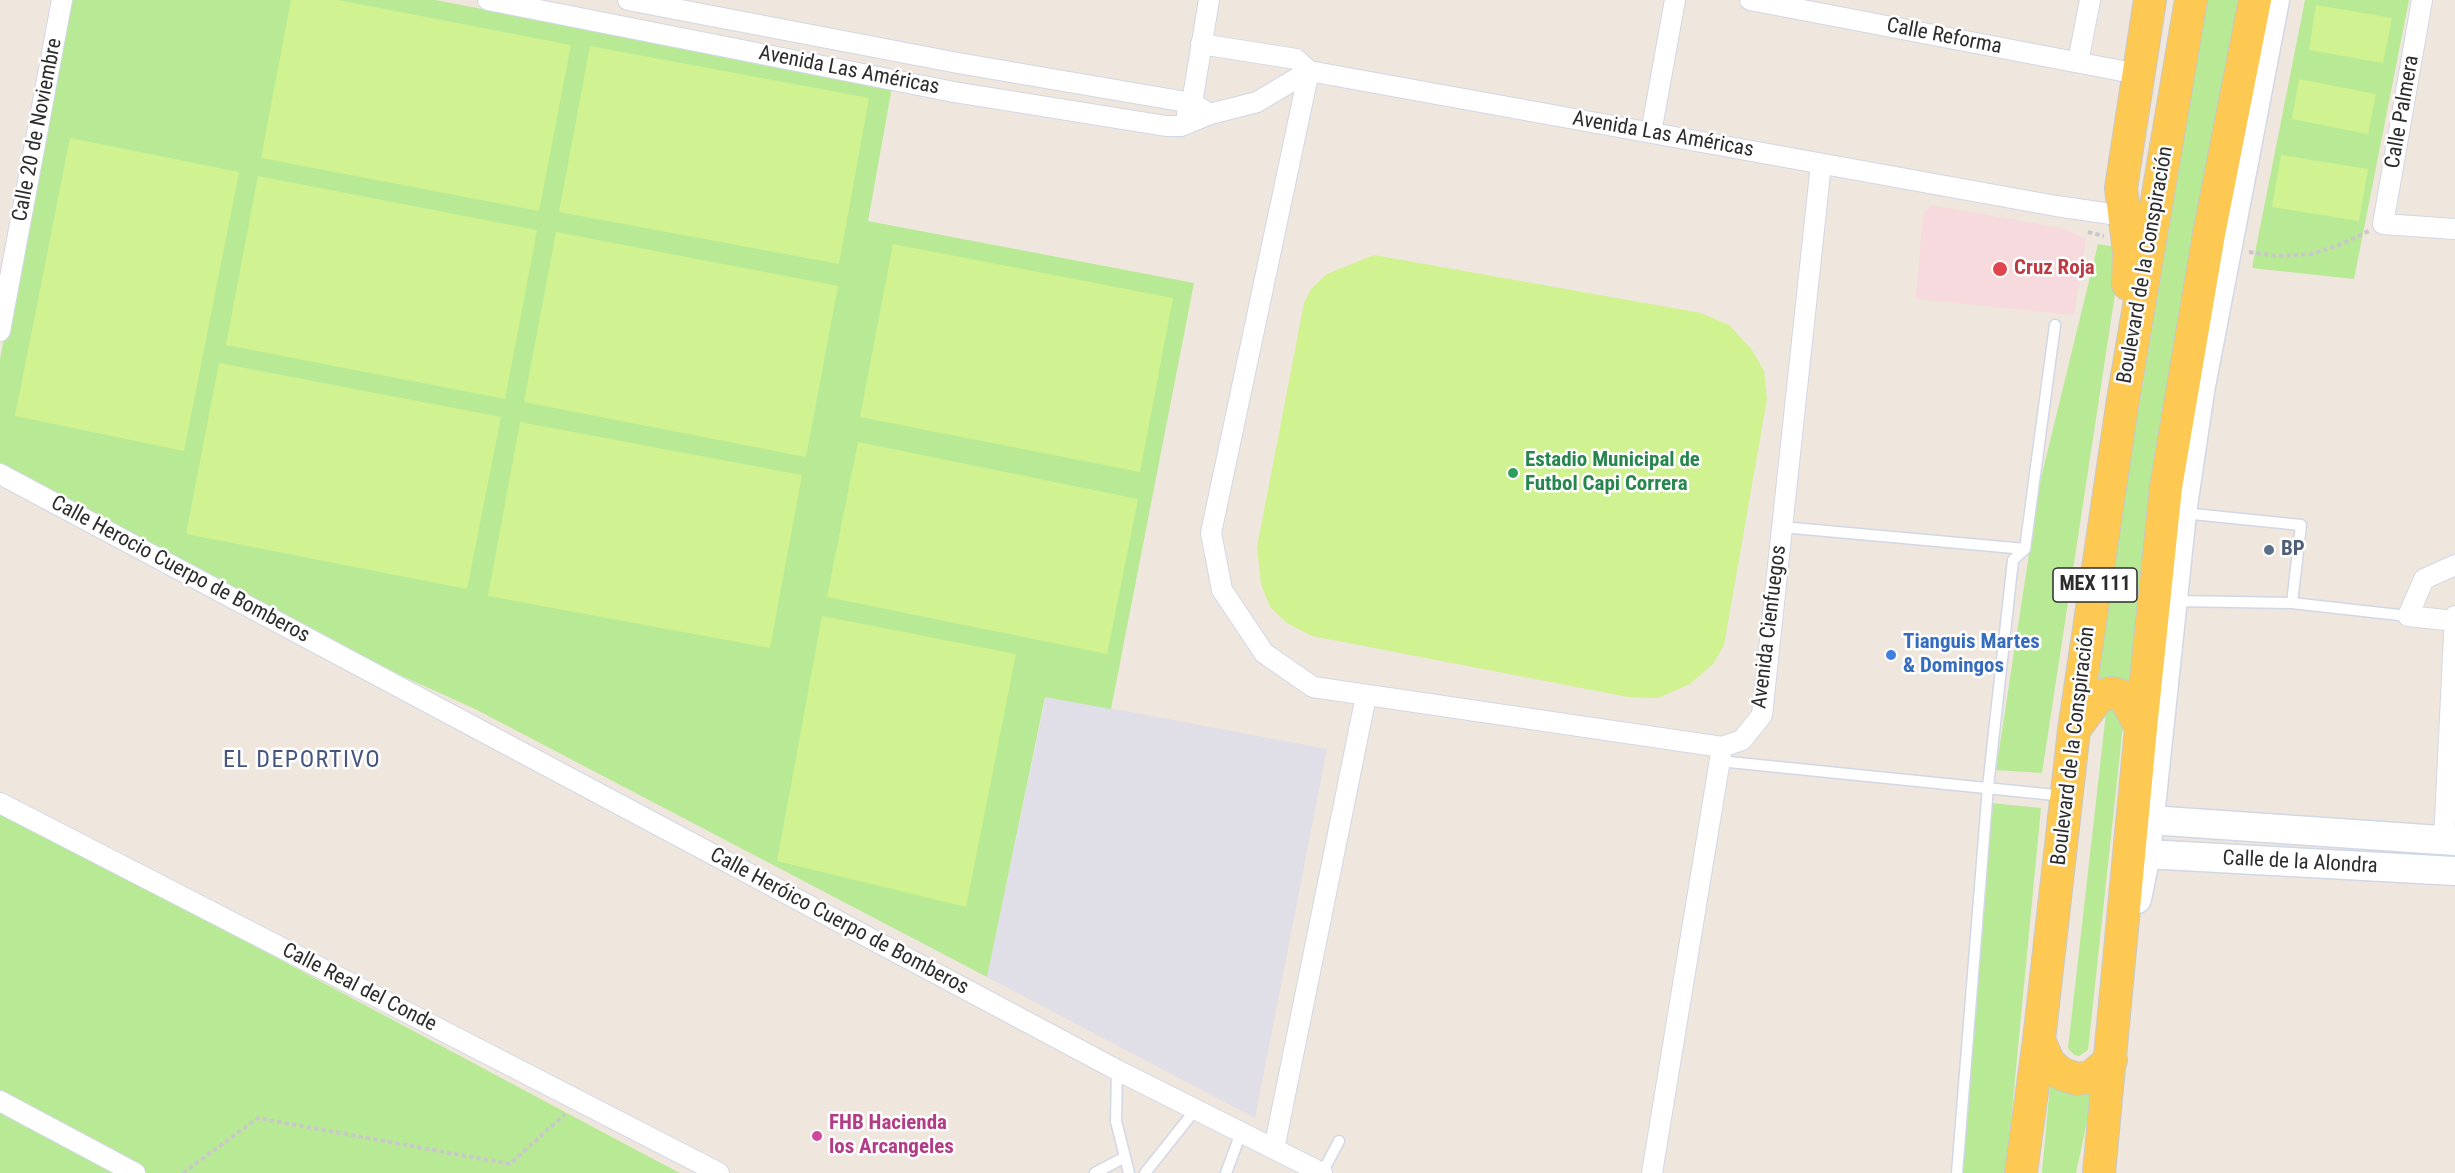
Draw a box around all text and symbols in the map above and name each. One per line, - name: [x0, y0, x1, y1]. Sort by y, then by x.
- street label: Calle Reforma: [1884, 13, 2004, 61]
- street label: Calle 20 de Noviembre: [8, 36, 68, 224]
- street label: Avenida Las Américas: [757, 41, 941, 101]
- street label: Calle Palmera: [2381, 53, 2425, 171]
- street label: Avenida Las Américas: [1571, 107, 1755, 163]
- street label: Boulevard de la Conspiración: [2113, 144, 2179, 386]
- place label: Cruz Roja: [2014, 256, 2095, 282]
- marker: Cruz Roja: [1991, 260, 2009, 278]
- place label: Estadio Municipal de Futbol Capi Correra: [1525, 448, 1700, 498]
- marker: Estadio Municipal de Futbol Capi Correra: [1506, 466, 1520, 480]
- street label: Calle Herocio Cuerpo de Bomberos: [46, 491, 314, 649]
- place label: BP: [2281, 537, 2305, 563]
- marker: BP: [2262, 543, 2276, 557]
- street label: Avenida Cienfuegos: [1747, 544, 1793, 710]
- road number: MEX 111: [2053, 568, 2137, 602]
- street label: Boulevard de la Conspiración: [2047, 625, 2101, 867]
- place label: Tianguis Martes & Domingos: [1903, 630, 2040, 680]
- marker: Tianguis Martes & Domingos: [1884, 648, 1898, 662]
- district label: EL DEPORTIVO: [223, 747, 381, 775]
- street label: Calle Heróico Cuerpo de Bomberos: [705, 843, 973, 1001]
- street label: Calle de la Alondra: [2222, 846, 2378, 880]
- street label: Calle Real del Conde: [278, 938, 440, 1038]
- place label: FHB Hacienda los Arcangeles: [829, 1111, 954, 1161]
- marker: FHB Hacienda los Arcangeles: [810, 1129, 824, 1143]

